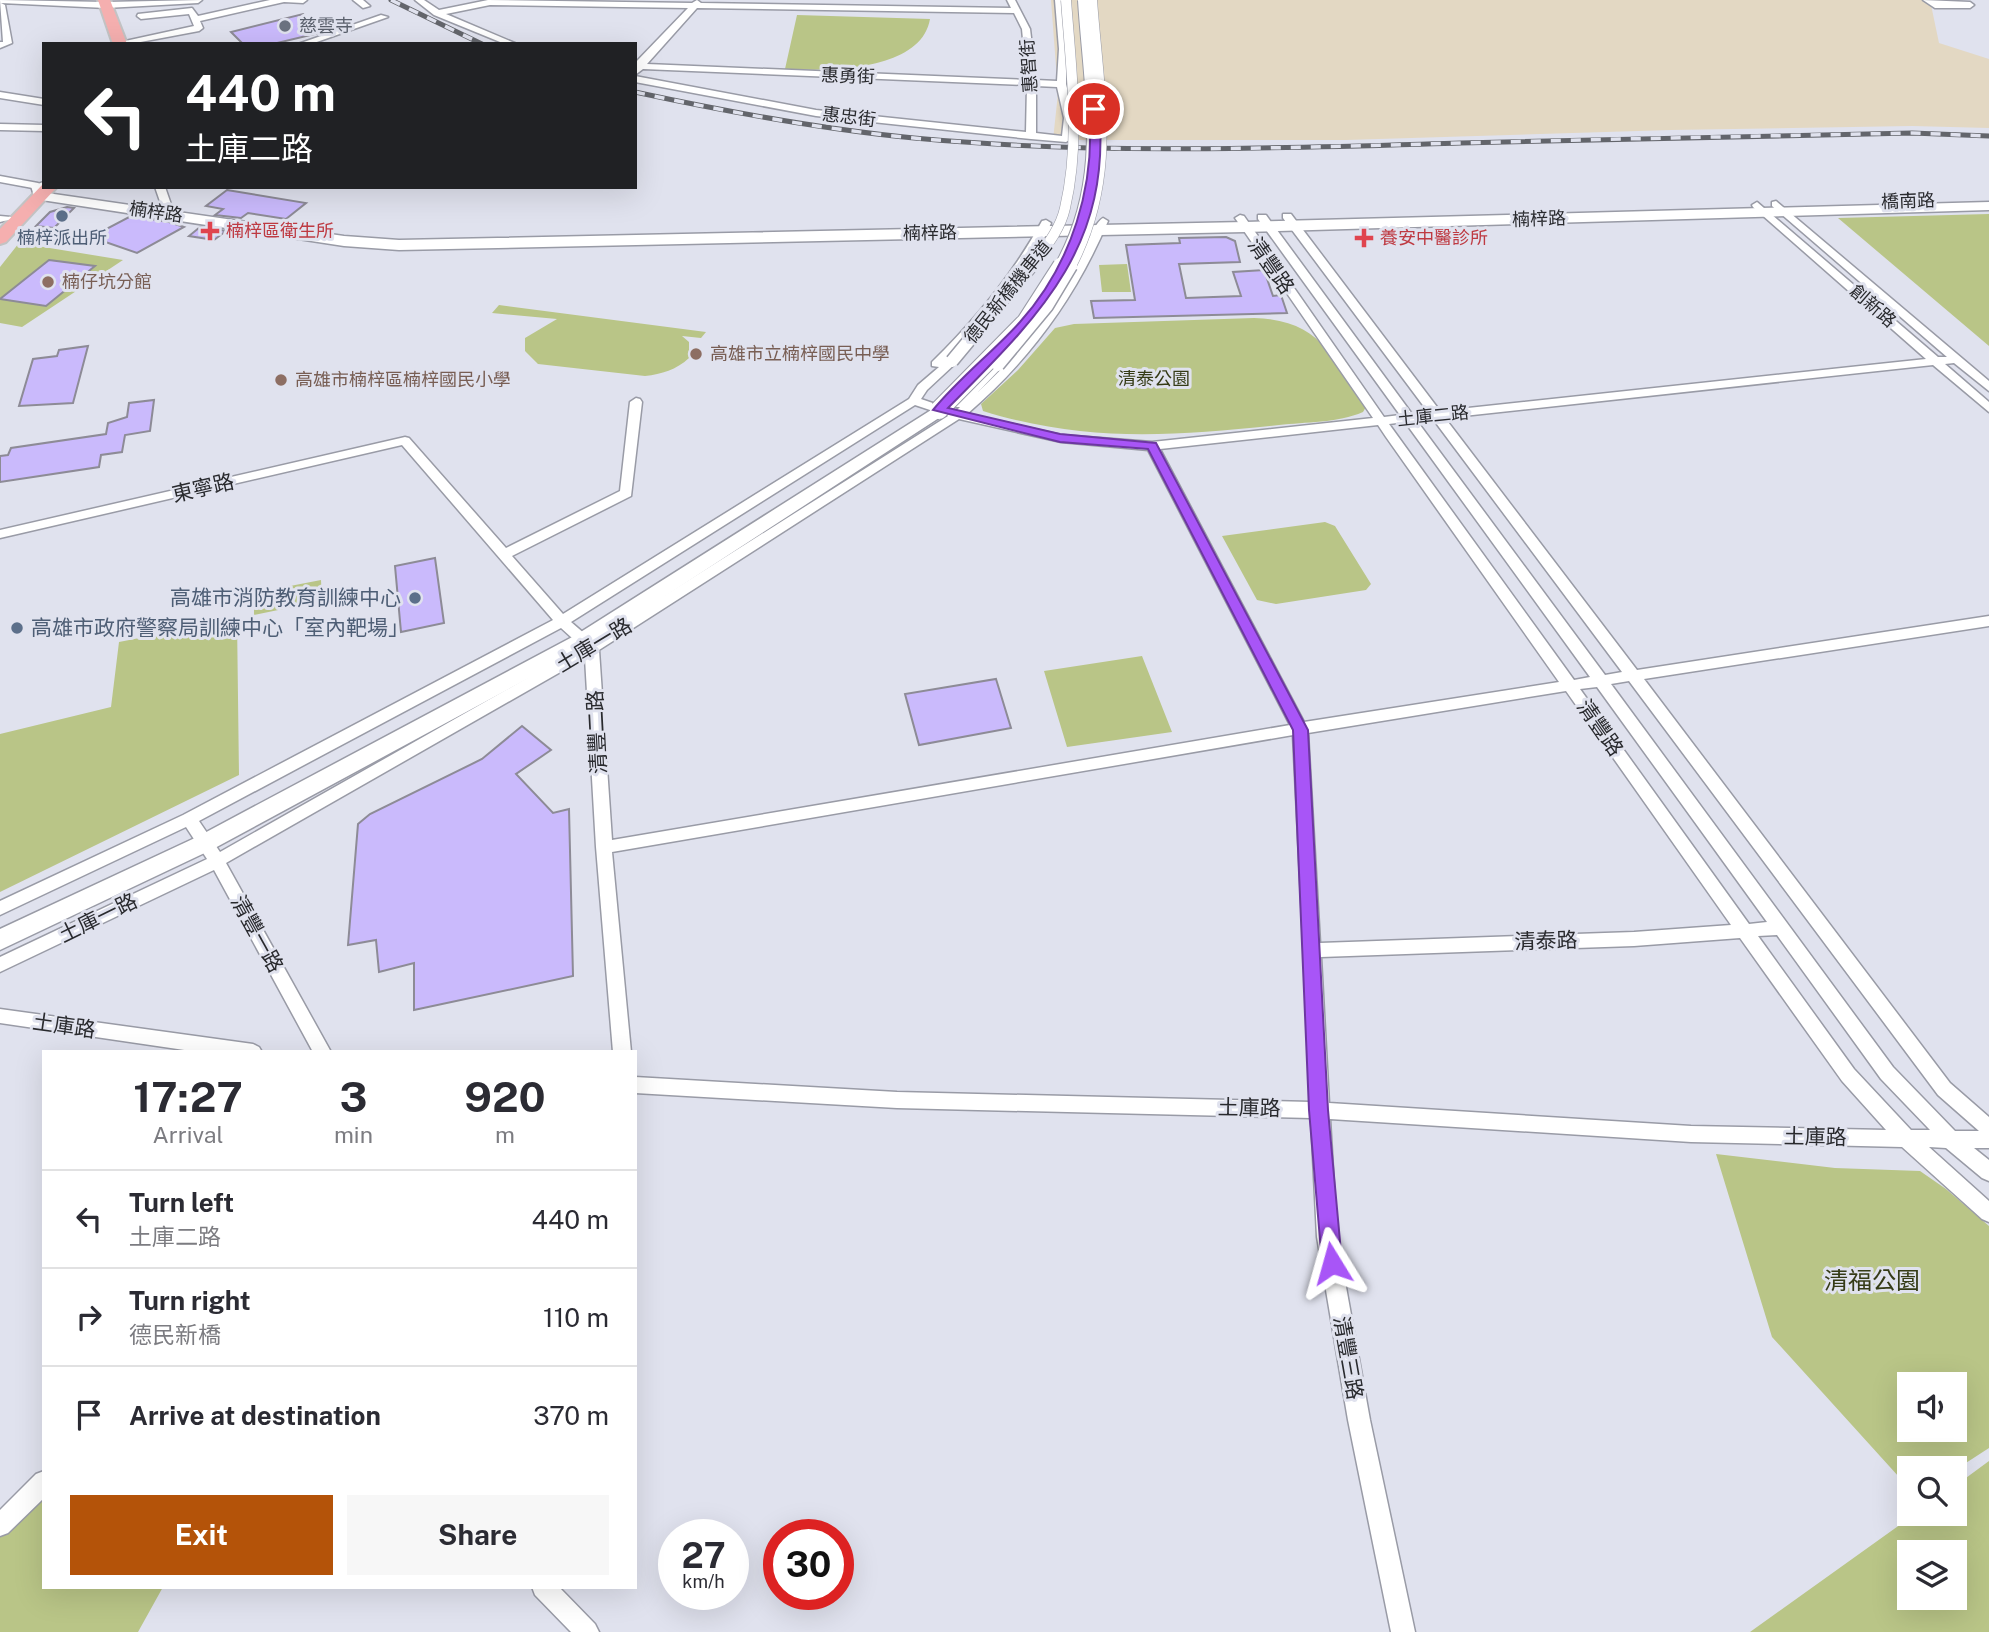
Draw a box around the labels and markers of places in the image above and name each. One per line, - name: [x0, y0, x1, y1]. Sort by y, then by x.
- place label: 慈雲寺: [299, 15, 353, 36]
- marker: 慈雲寺: [277, 18, 293, 34]
- pin: [1064, 79, 1124, 139]
- marker: 楠梓派出所: [54, 208, 70, 224]
- place label: 楠梓區衛生所: [226, 220, 334, 241]
- marker: 楠梓區衛生所: [200, 221, 220, 241]
- place label: 楠梓派出所: [17, 227, 107, 248]
- place label: 養安中醫診所: [1380, 227, 1488, 248]
- marker: 養安中醫診所: [1354, 228, 1374, 248]
- place label: 楠仔坑分館: [62, 271, 152, 292]
- marker: 楠仔坑分館: [40, 274, 56, 290]
- place label: 高雄市立楠梓國民中學: [710, 343, 890, 364]
- marker: 高雄市立楠梓國民中學: [688, 346, 704, 362]
- place label: 高雄市楠梓區楠梓國民小學: [295, 369, 511, 390]
- marker: 高雄市楠梓區楠梓國民小學: [273, 372, 289, 388]
- place label: 高雄市消防教育訓練中心: [170, 585, 401, 610]
- marker: 高雄市消防教育訓練中心: [407, 590, 423, 606]
- place label: 高雄市政府警察局訓練中心「室內靶場」: [31, 615, 409, 640]
- marker: 高雄市政府警察局訓練中心「室內靶場」: [9, 620, 25, 636]

